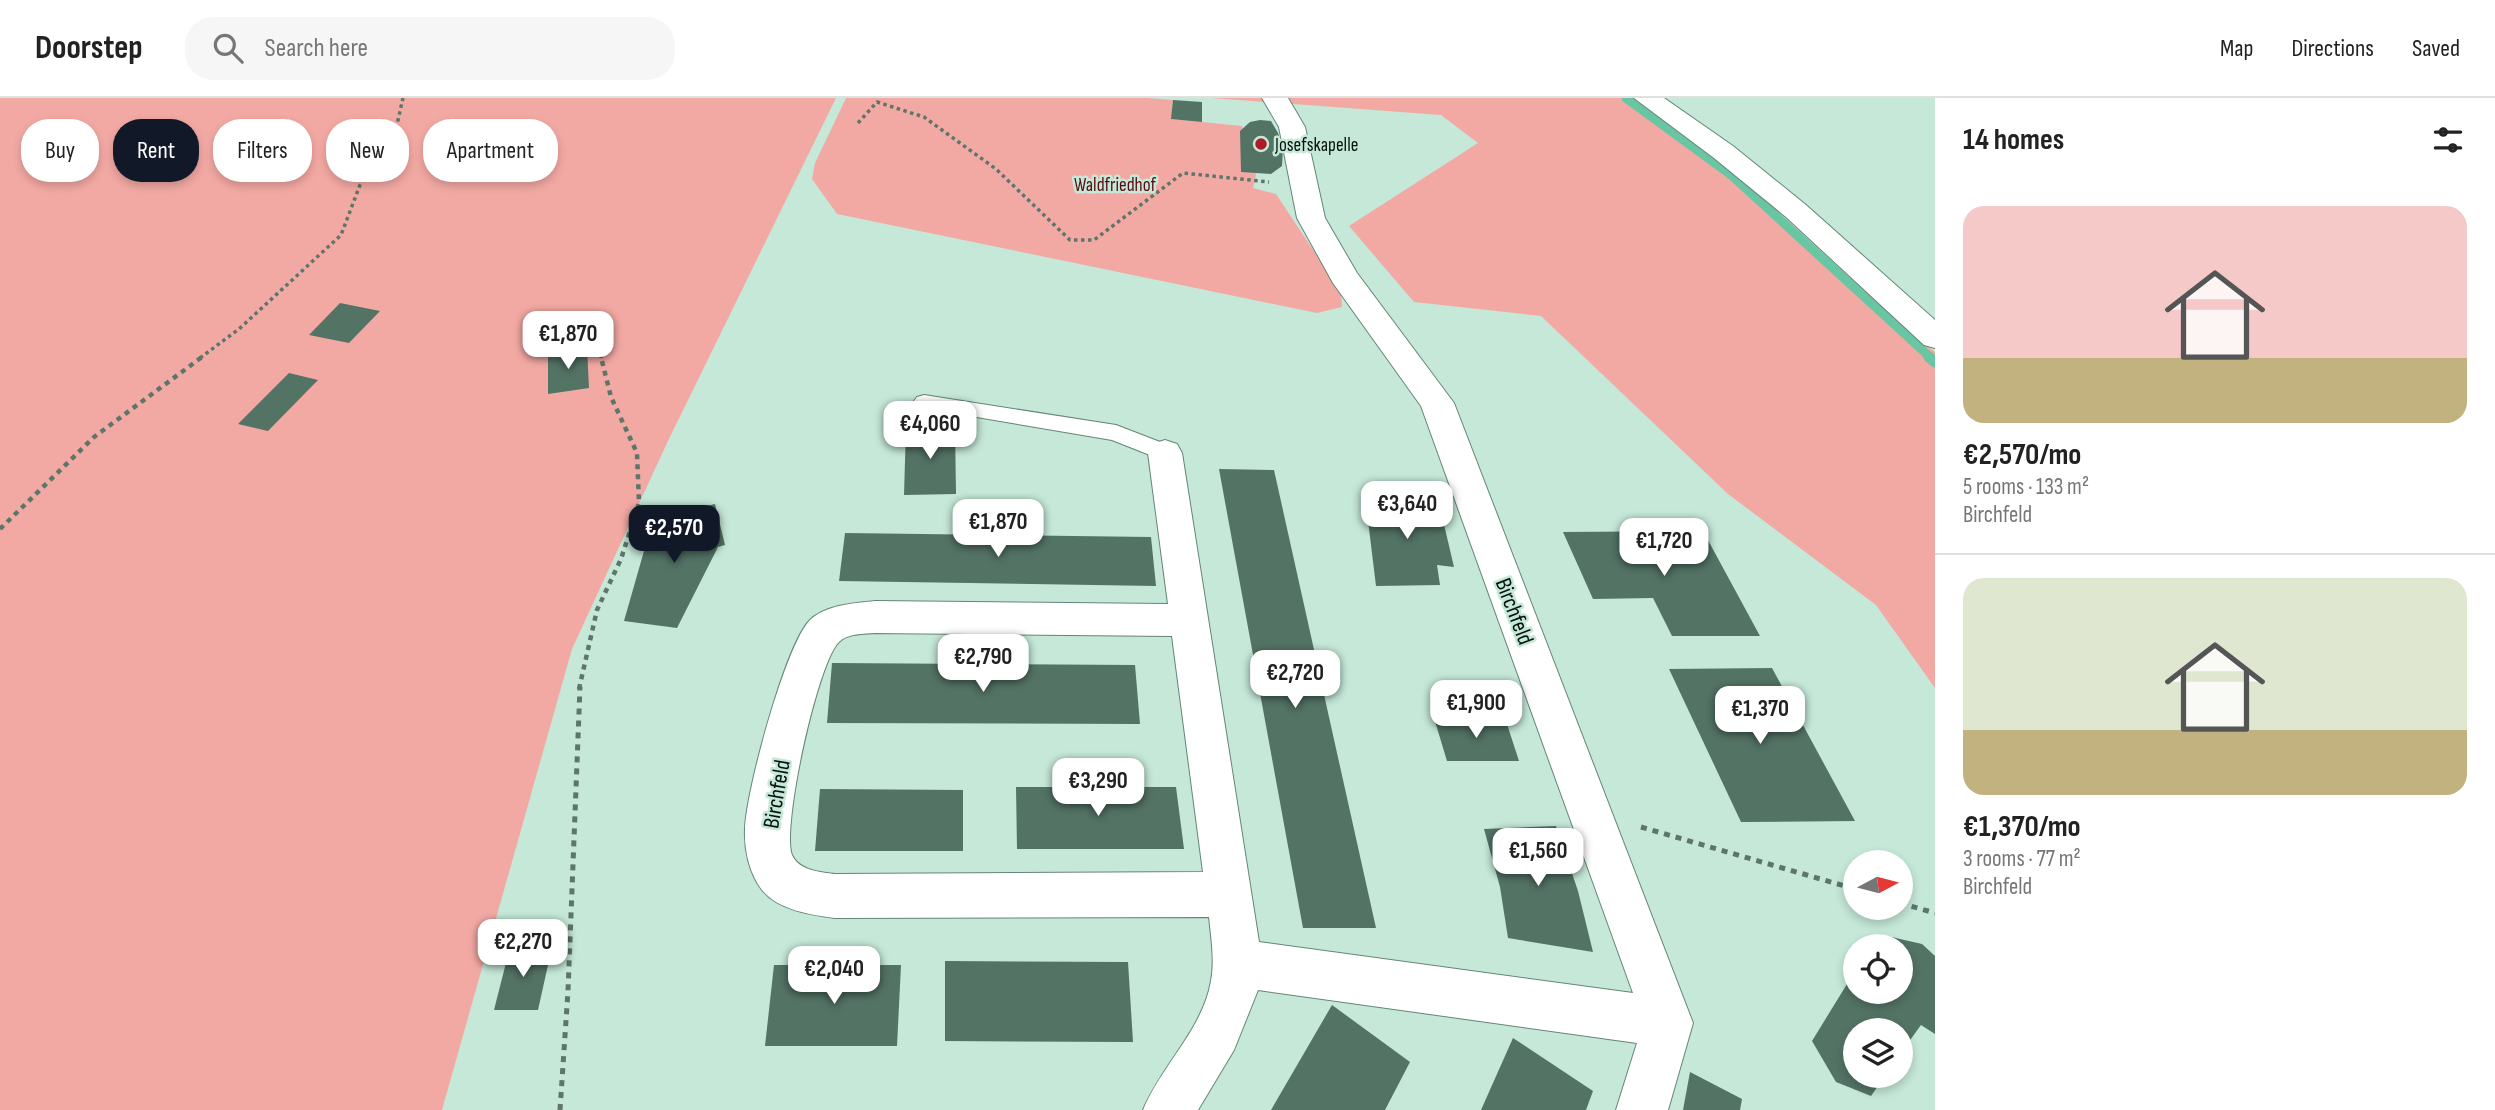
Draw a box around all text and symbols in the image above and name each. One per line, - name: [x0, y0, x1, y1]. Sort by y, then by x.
- search box: [185, 17, 675, 80]
- text: Doorstep: [35, 28, 143, 68]
- icon: search: [209, 29, 247, 67]
- text: Search here: [265, 33, 368, 64]
- text: Map: [2220, 34, 2253, 63]
- text: Directions: [2291, 34, 2374, 63]
- text: Saved: [2412, 34, 2460, 63]
- chip: Buy: [21, 119, 99, 182]
- chip: Rent: [113, 119, 199, 182]
- chip: Filters: [213, 119, 312, 182]
- chip: New: [326, 119, 409, 182]
- chip: Apartment: [423, 119, 558, 182]
- icon: filters: [2429, 121, 2467, 159]
- text: 14 homes: [1963, 122, 2064, 158]
- place label: Josefskapelle: [1274, 134, 1358, 157]
- marker: Josefskapelle: [1253, 136, 1269, 152]
- park label: Waldfriedhof: [1074, 174, 1157, 197]
- icon: home: [2152, 252, 2278, 378]
- pin: €1,870: [511, 312, 625, 371]
- text: €1,870: [539, 320, 597, 348]
- pin: €4,060: [873, 402, 987, 461]
- text: €4,060: [900, 410, 961, 438]
- text: €2,570/mo: [1963, 437, 2081, 473]
- text: 5 rooms · 133 m²: [1963, 473, 2089, 501]
- pin: €3,640: [1350, 482, 1464, 541]
- text: €3,640: [1377, 490, 1437, 518]
- pin: €1,870: [941, 500, 1055, 559]
- text: Birchfeld: [1963, 501, 2032, 529]
- pin: €2,570: [617, 505, 731, 565]
- text: €1,870: [969, 508, 1027, 536]
- text: €2,570: [645, 514, 703, 542]
- pin: €1,720: [1607, 518, 1721, 578]
- text: €1,720: [1635, 527, 1693, 555]
- street label: Birchfeld: [1489, 574, 1540, 649]
- icon: home: [2152, 624, 2278, 750]
- pin: €2,790: [926, 634, 1040, 694]
- text: €2,790: [954, 643, 1012, 671]
- pin: €2,720: [1238, 650, 1352, 710]
- text: €2,720: [1266, 659, 1324, 687]
- pin: €1,900: [1419, 680, 1533, 740]
- pin: €1,370: [1703, 686, 1817, 746]
- text: €1,900: [1446, 689, 1506, 717]
- text: €1,370: [1731, 695, 1789, 723]
- street label: Birchfeld: [757, 758, 797, 831]
- pin: €3,290: [1041, 758, 1155, 818]
- text: €3,290: [1068, 767, 1128, 795]
- text: €1,370/mo: [1963, 809, 2081, 845]
- pin: €1,560: [1481, 828, 1595, 888]
- text: €1,560: [1509, 837, 1567, 865]
- text: 3 rooms · 77 m²: [1963, 845, 2081, 873]
- north arrow: [1843, 850, 1913, 920]
- map controls: [1843, 850, 1913, 1088]
- text: Birchfeld: [1963, 873, 2032, 901]
- pin: €2,270: [466, 920, 580, 979]
- text: €2,270: [494, 928, 552, 956]
- button: locate: [1843, 934, 1913, 1004]
- pin: €2,040: [777, 946, 891, 1006]
- text: €2,040: [804, 955, 864, 983]
- button: layers: [1843, 1018, 1913, 1088]

